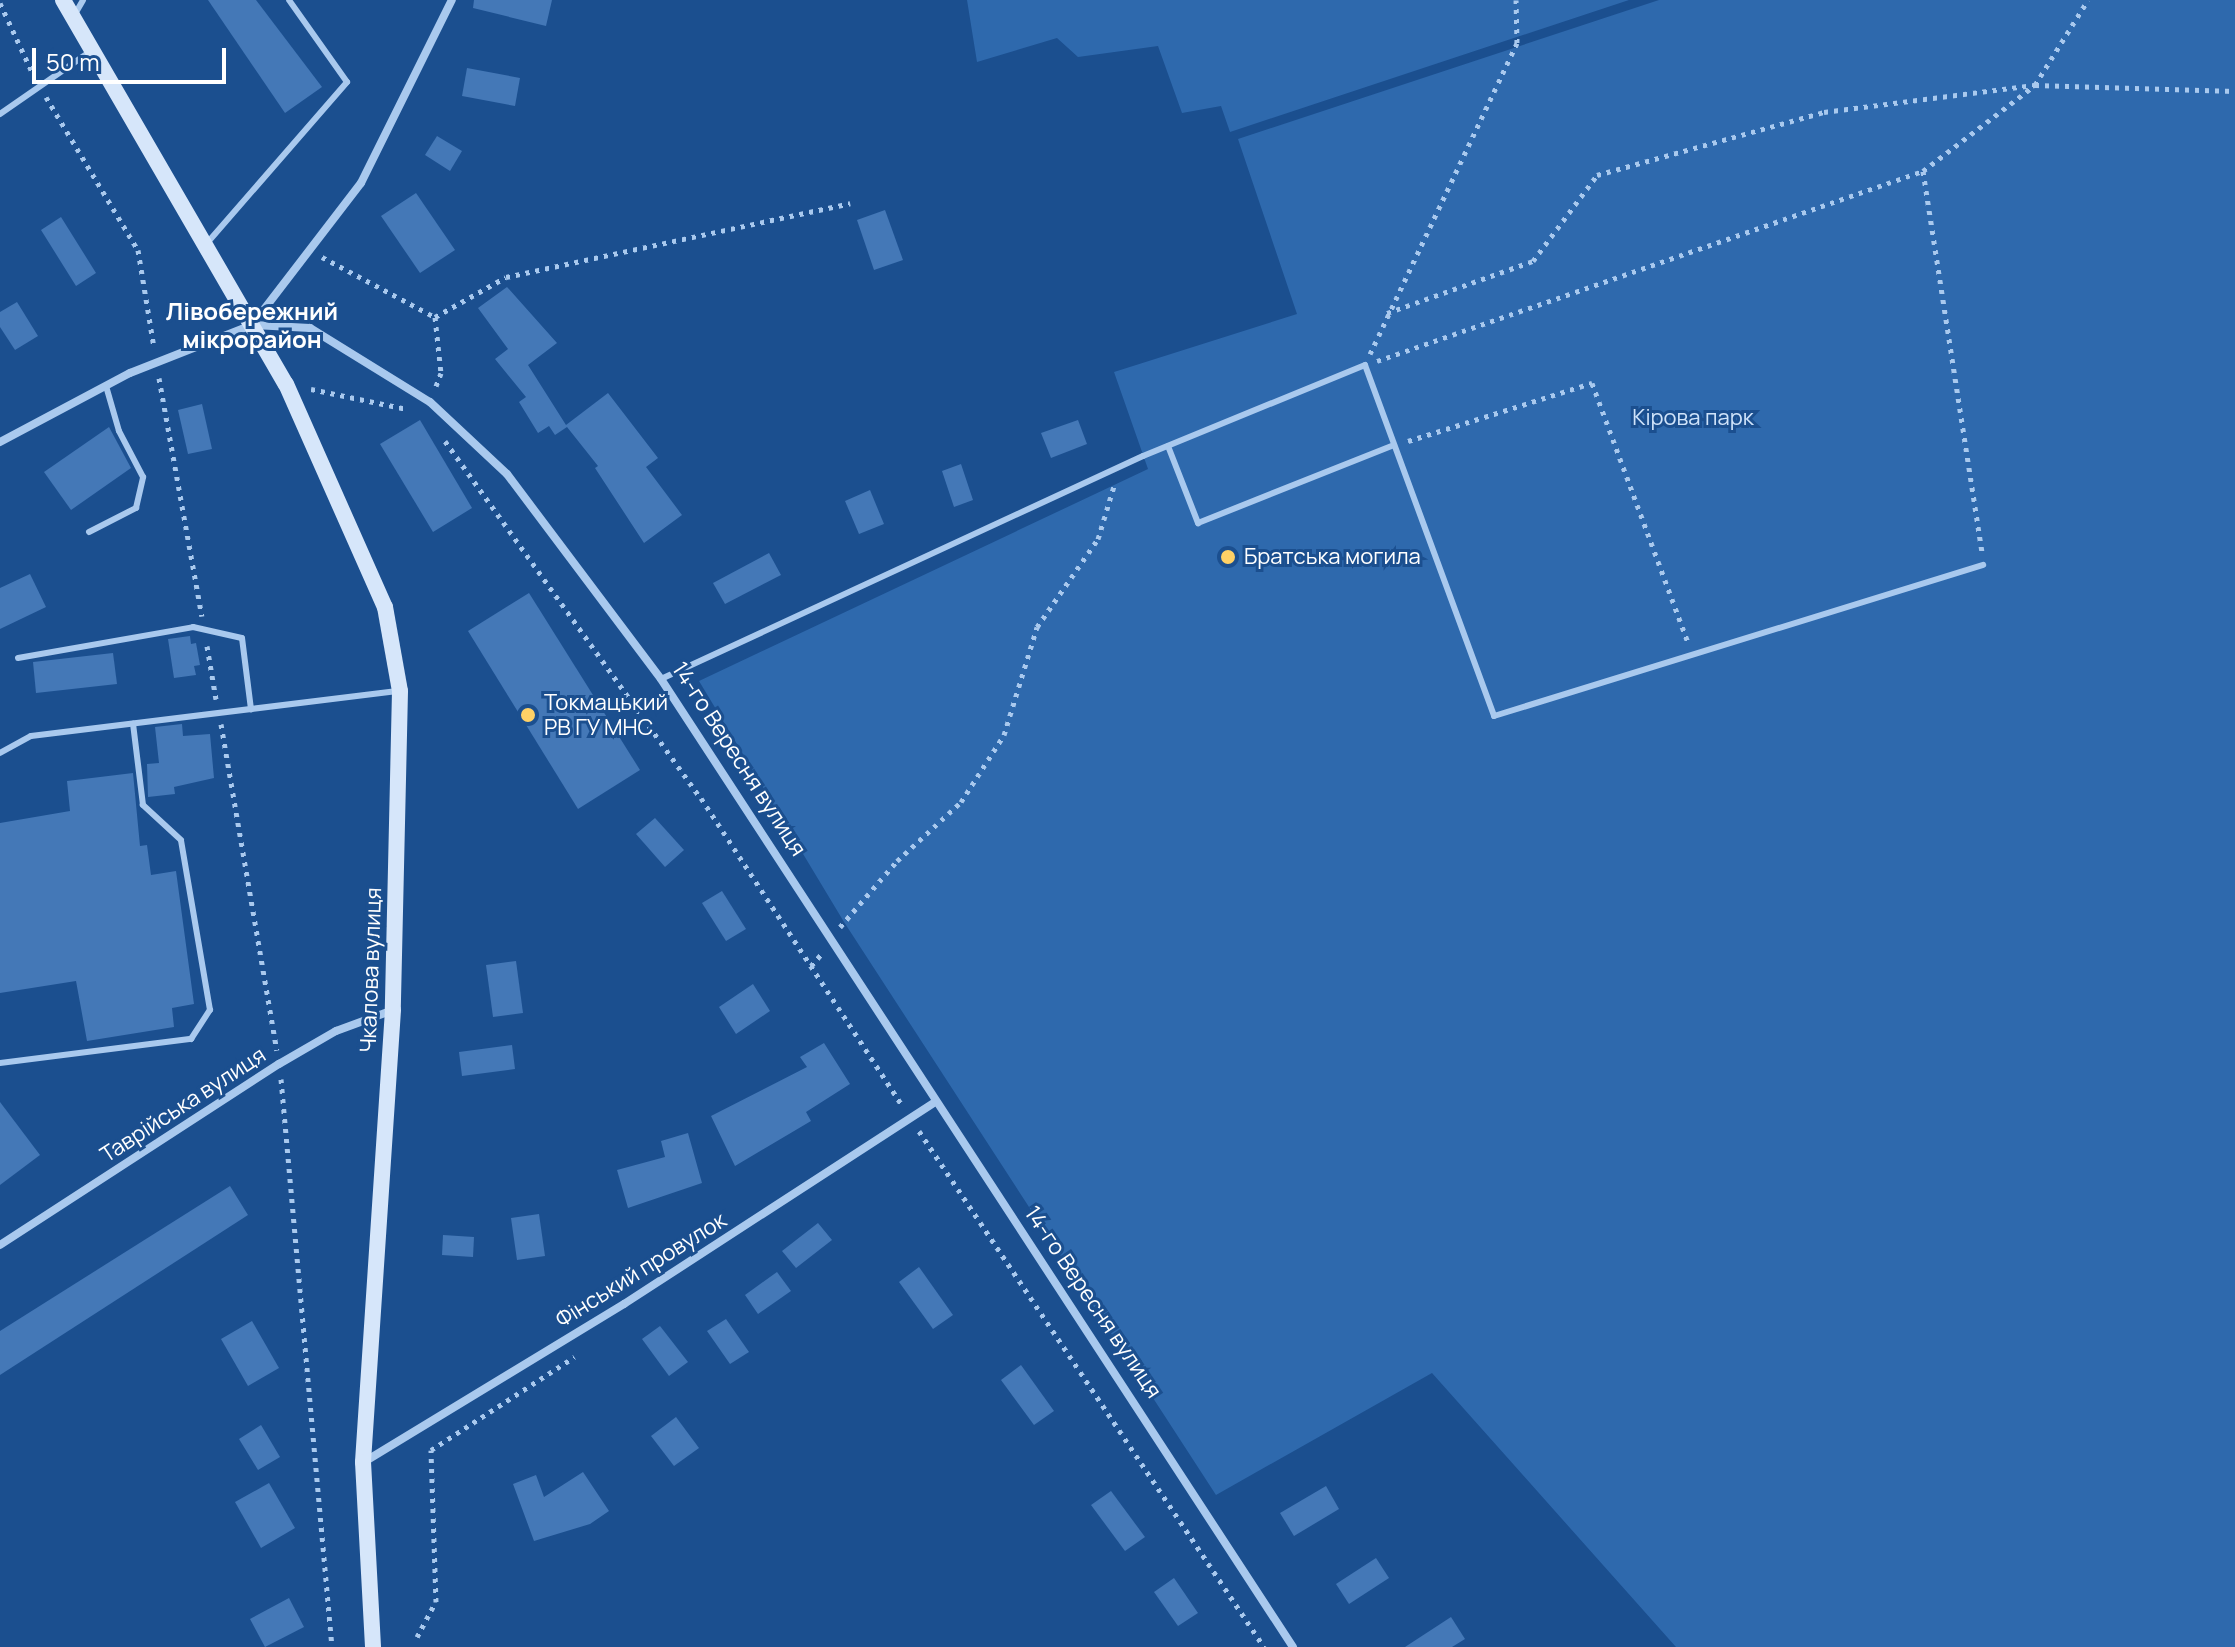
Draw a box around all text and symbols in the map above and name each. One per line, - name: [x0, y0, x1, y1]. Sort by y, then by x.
- scale bar: [36, 32, 230, 82]
- text: 50 m: [46, 45, 100, 78]
- district label: Лівобережний мікрорайон: [166, 297, 338, 353]
- park label: Кірова парк: [1632, 405, 1754, 431]
- place label: Братська могила: [1244, 544, 1421, 570]
- marker: Братська могила: [1219, 548, 1237, 566]
- street label: 14-го Вересня вулиця: [666, 657, 812, 861]
- place label: Токмацький РВ ГУ МНС: [544, 689, 668, 740]
- marker: Токмацький РВ ГУ МНС: [519, 706, 537, 724]
- street label: Чкалова вулиця: [355, 887, 387, 1053]
- street label: Таврійська вулиця: [95, 1042, 271, 1168]
- street label: 14-го Вересня вулиця: [1019, 1201, 1167, 1403]
- street label: Фінський провулок: [551, 1207, 731, 1333]

